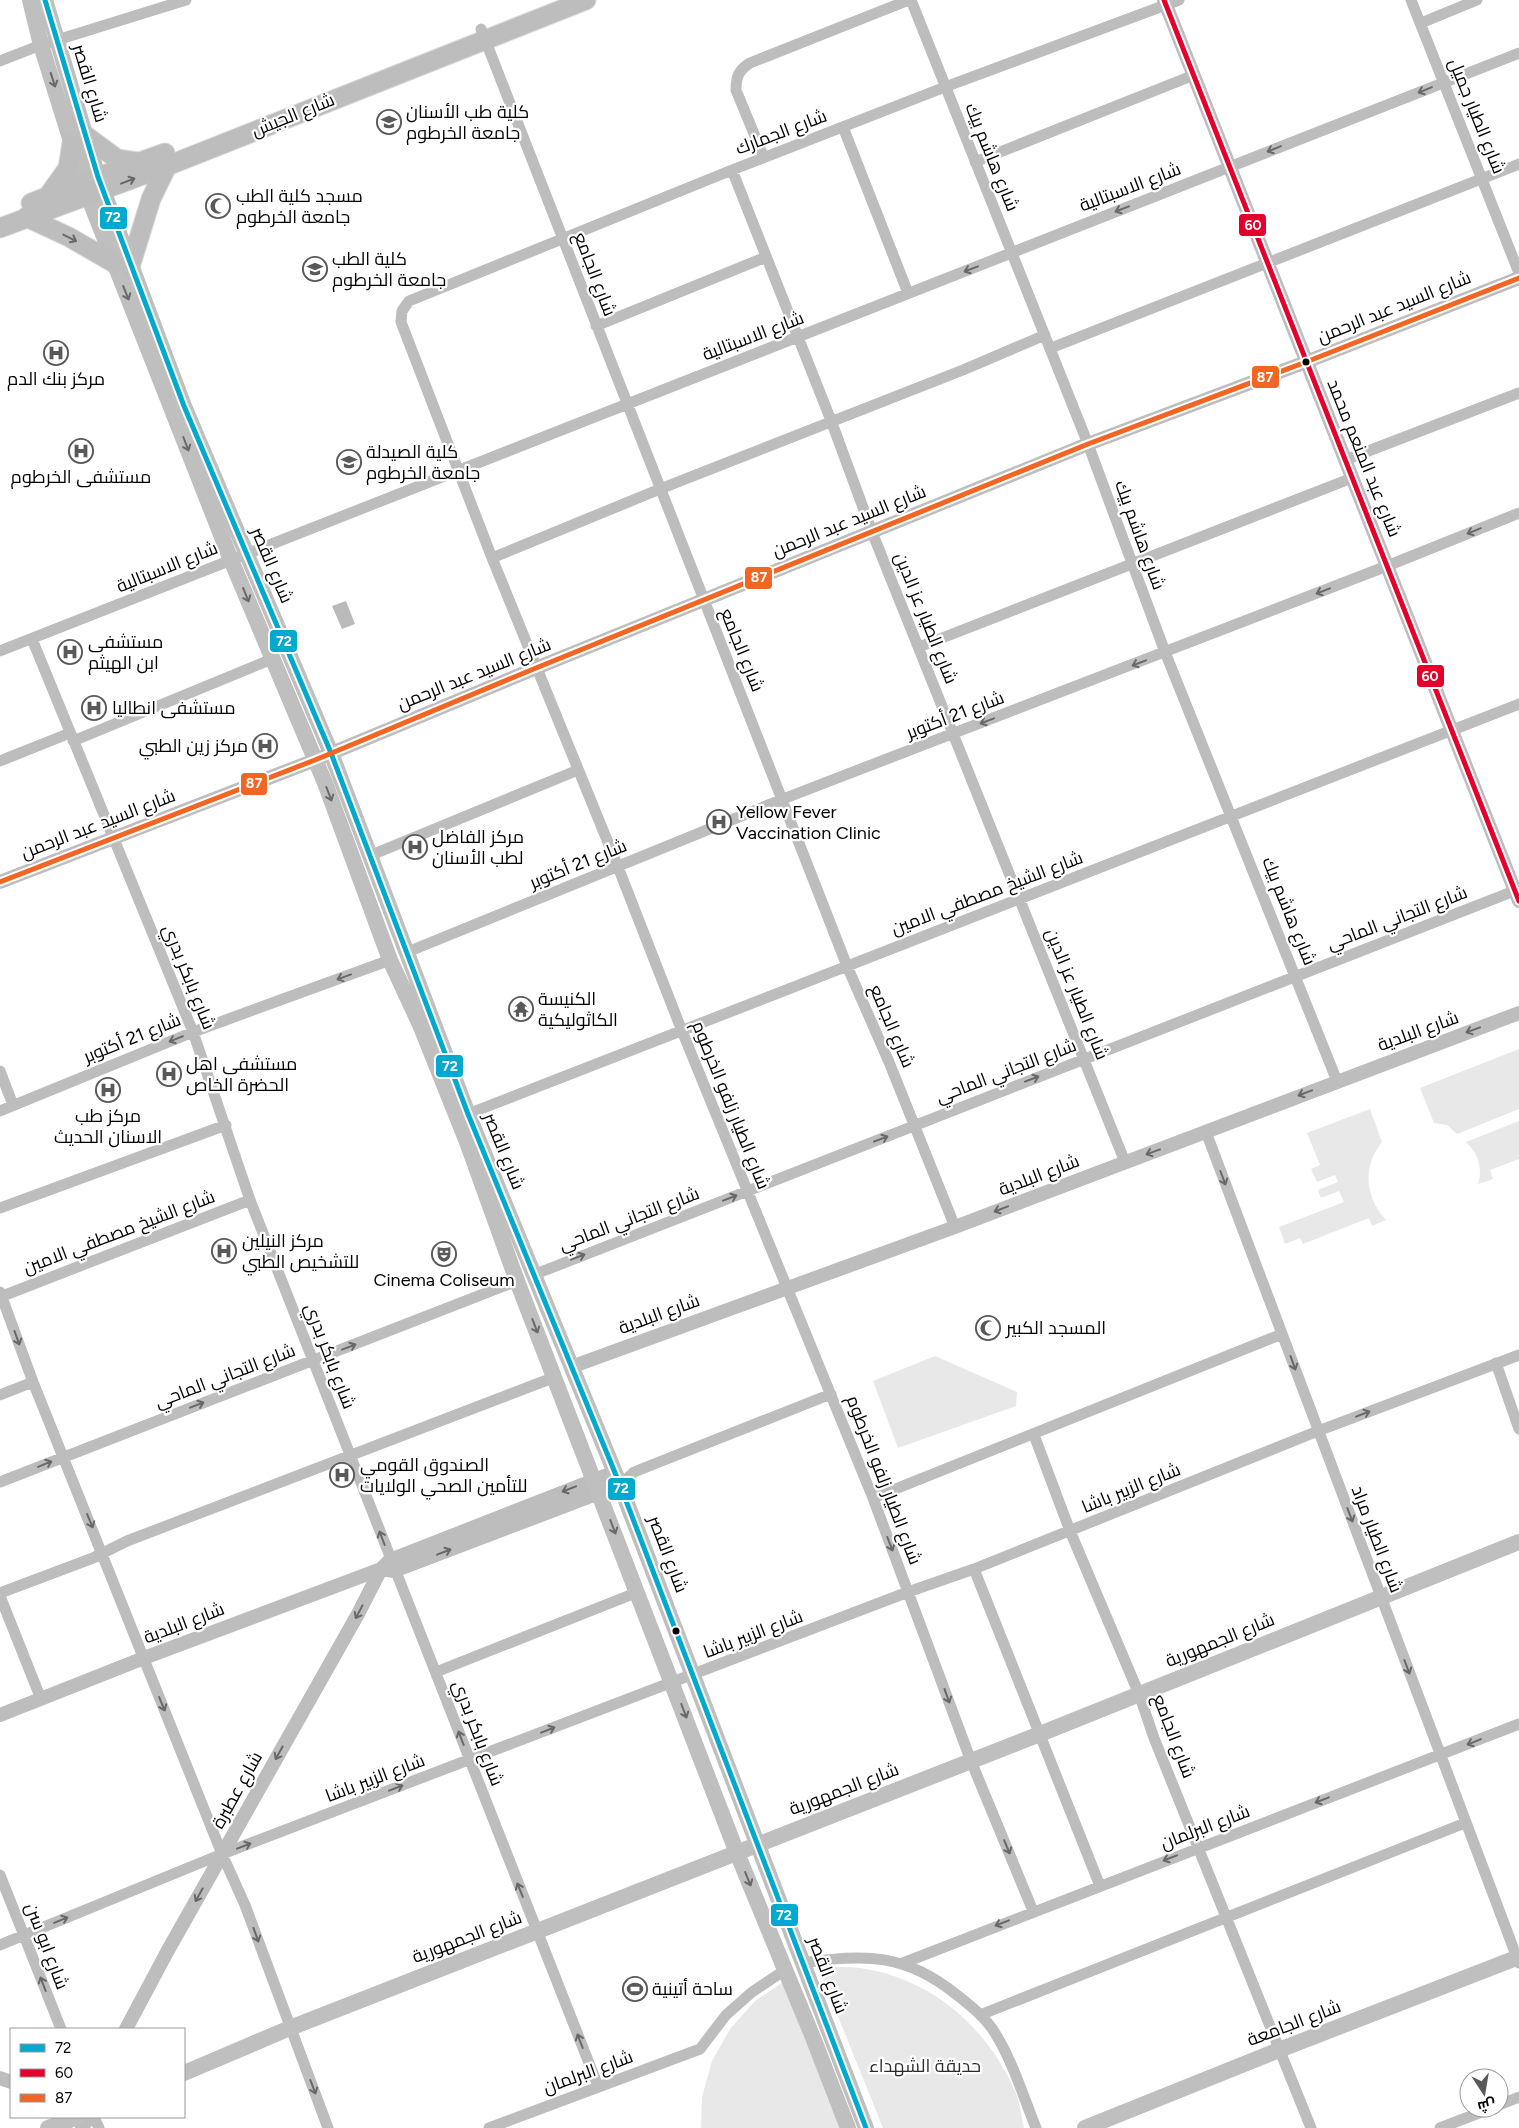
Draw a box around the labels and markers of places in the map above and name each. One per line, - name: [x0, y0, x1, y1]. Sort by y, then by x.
- place label: كلية طب الأسنان جامعة الخرطوم: [406, 101, 529, 145]
- school or university icon: كلية طب الأسنان جامعة الخرطوم: [376, 109, 402, 135]
- place label: مسجد كلية الطب جامعة الخرطوم: [236, 185, 363, 229]
- mosque icon: مسجد كلية الطب جامعة الخرطوم: [205, 193, 231, 219]
- place label: كلية الطب جامعة الخرطوم: [332, 248, 446, 292]
- school or university icon: كلية الطب جامعة الخرطوم: [302, 256, 328, 282]
- hospital icon: مركز بنك الدم: [43, 340, 69, 366]
- unlabelled marker: [1301, 357, 1311, 367]
- place label: مركز بنك الدم: [7, 368, 105, 391]
- hospital icon: مستشفى الخرطوم: [68, 438, 94, 464]
- place label: كلية الصيدلة جامعة الخرطوم: [366, 441, 480, 485]
- school or university icon: كلية الصيدلة جامعة الخرطوم: [336, 449, 362, 475]
- place label: مستشفى الخرطوم: [11, 466, 151, 489]
- place label: مستشفى ابن الهيثم: [88, 631, 163, 675]
- hospital icon: مستشفى ابن الهيثم: [57, 639, 83, 665]
- hospital icon: مستشفى انطاليا: [81, 695, 107, 721]
- place label: مستشفى انطاليا: [112, 697, 236, 719]
- hospital icon: مركز زين الطبي: [252, 733, 278, 759]
- place label: مركز زين الطبي: [139, 735, 248, 760]
- place label: Yellow Fever Vaccination Clinic: [736, 801, 881, 844]
- hospital icon: Yellow Fever Vaccination Clinic: [706, 809, 732, 835]
- place label: مركز الفاضل لطب الأسنان: [432, 826, 524, 869]
- hospital icon: مركز الفاضل لطب الأسنان: [402, 834, 428, 860]
- place label: الكنيسة الكاثوليكية: [538, 988, 618, 1031]
- temple icon: الكنيسة الكاثوليكية: [508, 996, 534, 1022]
- place label: مستشفى اهل الحضرة الخاص: [186, 1053, 297, 1096]
- hospital icon: مستشفى اهل الحضرة الخاص: [156, 1061, 182, 1087]
- hospital icon: مركز طب الاسنان الحديث: [95, 1077, 121, 1103]
- place label: مركز طب الاسنان الحديث: [54, 1105, 162, 1148]
- place label: مركز النيلين للتشخيص الطبي: [242, 1230, 359, 1276]
- hospital icon: مركز النيلين للتشخيص الطبي: [211, 1238, 237, 1264]
- theatre icon: Cinema Coliseum: [431, 1241, 457, 1267]
- place label: Cinema Coliseum: [373, 1269, 515, 1291]
- mosque icon: المسجد الكبير: [975, 1315, 1001, 1341]
- place label: المسجد الكبير: [1005, 1317, 1106, 1339]
- place label: الصندوق القومي للتأمين الصحي الولايات: [360, 1454, 527, 1500]
- hospital icon: الصندوق القومي للتأمين الصحي الولايات: [329, 1462, 355, 1488]
- unlabelled marker: [671, 1626, 681, 1636]
- sports icon: ساحة أتينية: [622, 1976, 648, 2002]
- place label: ساحة أتينية: [652, 1978, 733, 2000]

